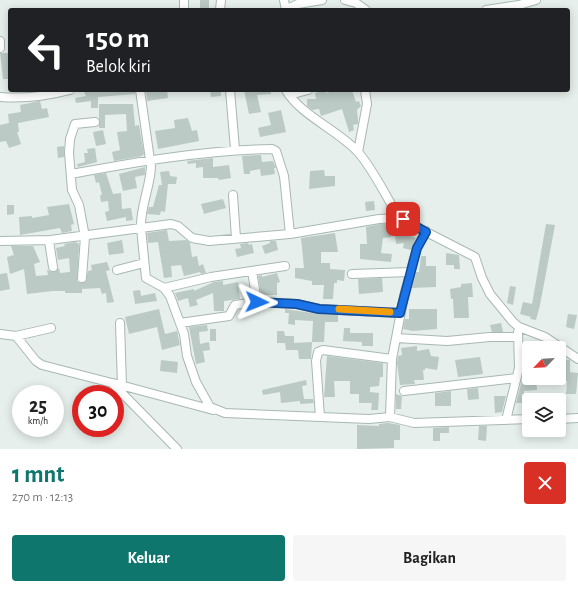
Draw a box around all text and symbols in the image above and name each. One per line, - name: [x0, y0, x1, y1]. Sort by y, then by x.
- icon: left: [20, 24, 72, 76]
- text: 150 m: [86, 25, 150, 53]
- text: Belok kiri: [86, 58, 151, 76]
- pin: [386, 202, 420, 236]
- icon: arrive: [392, 208, 414, 230]
- position arrow: [236, 281, 278, 323]
- north arrow: [522, 341, 566, 385]
- map controls: [522, 341, 566, 437]
- speed limit sign: 30: [72, 385, 124, 437]
- button: layers: [522, 393, 566, 437]
- text: 25: [29, 396, 47, 416]
- text: km/h: [28, 416, 48, 426]
- button: close: [524, 462, 566, 504]
- text: 1 mnt: [12, 463, 64, 487]
- text: 270 m · 12:13: [12, 491, 73, 504]
- button: Keluar: [12, 535, 285, 581]
- button: Bagikan: [293, 535, 566, 581]

